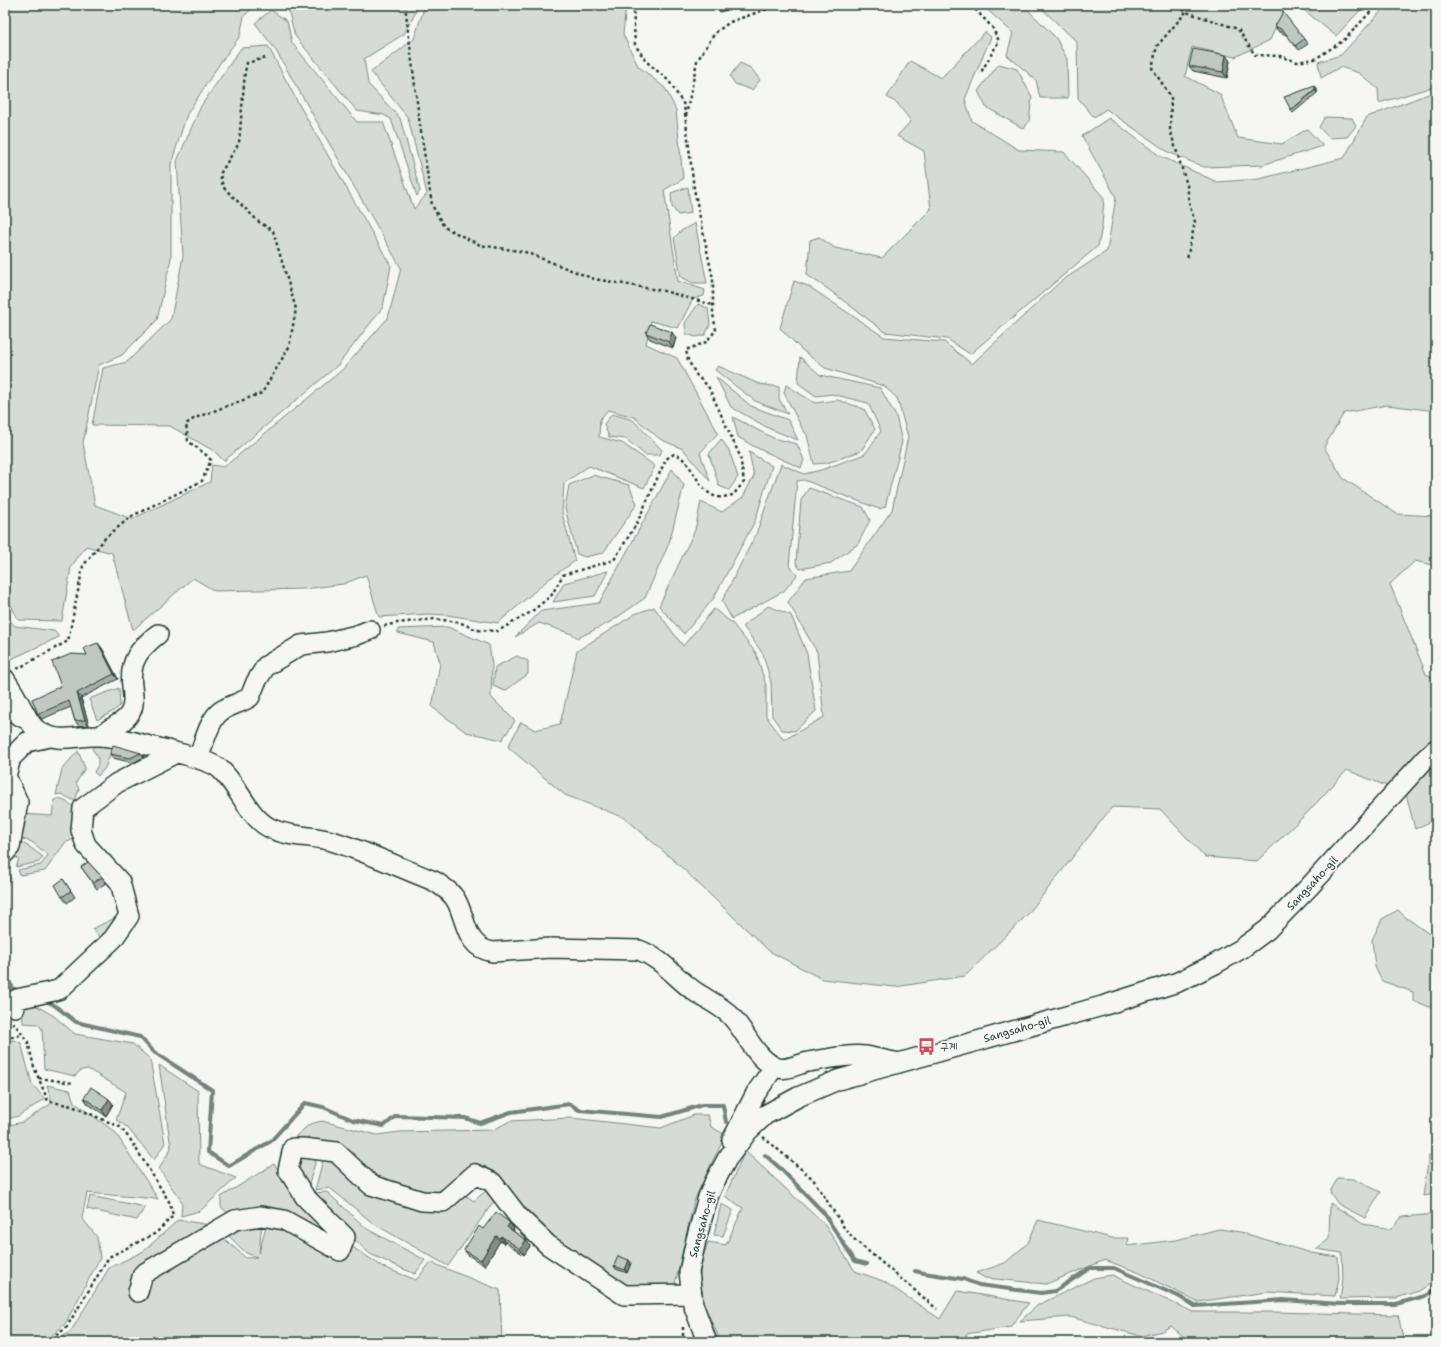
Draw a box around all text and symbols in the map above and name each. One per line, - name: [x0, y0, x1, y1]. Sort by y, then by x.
- street label: Sangsaho-gil: [1283, 852, 1342, 914]
- street label: Sangsaho-gil: [982, 1013, 1053, 1046]
- bus stop icon: 구계: [917, 1036, 937, 1056]
- place label: 구계: [940, 1039, 958, 1054]
- street label: Sangsaho-gil: [686, 1188, 719, 1259]

